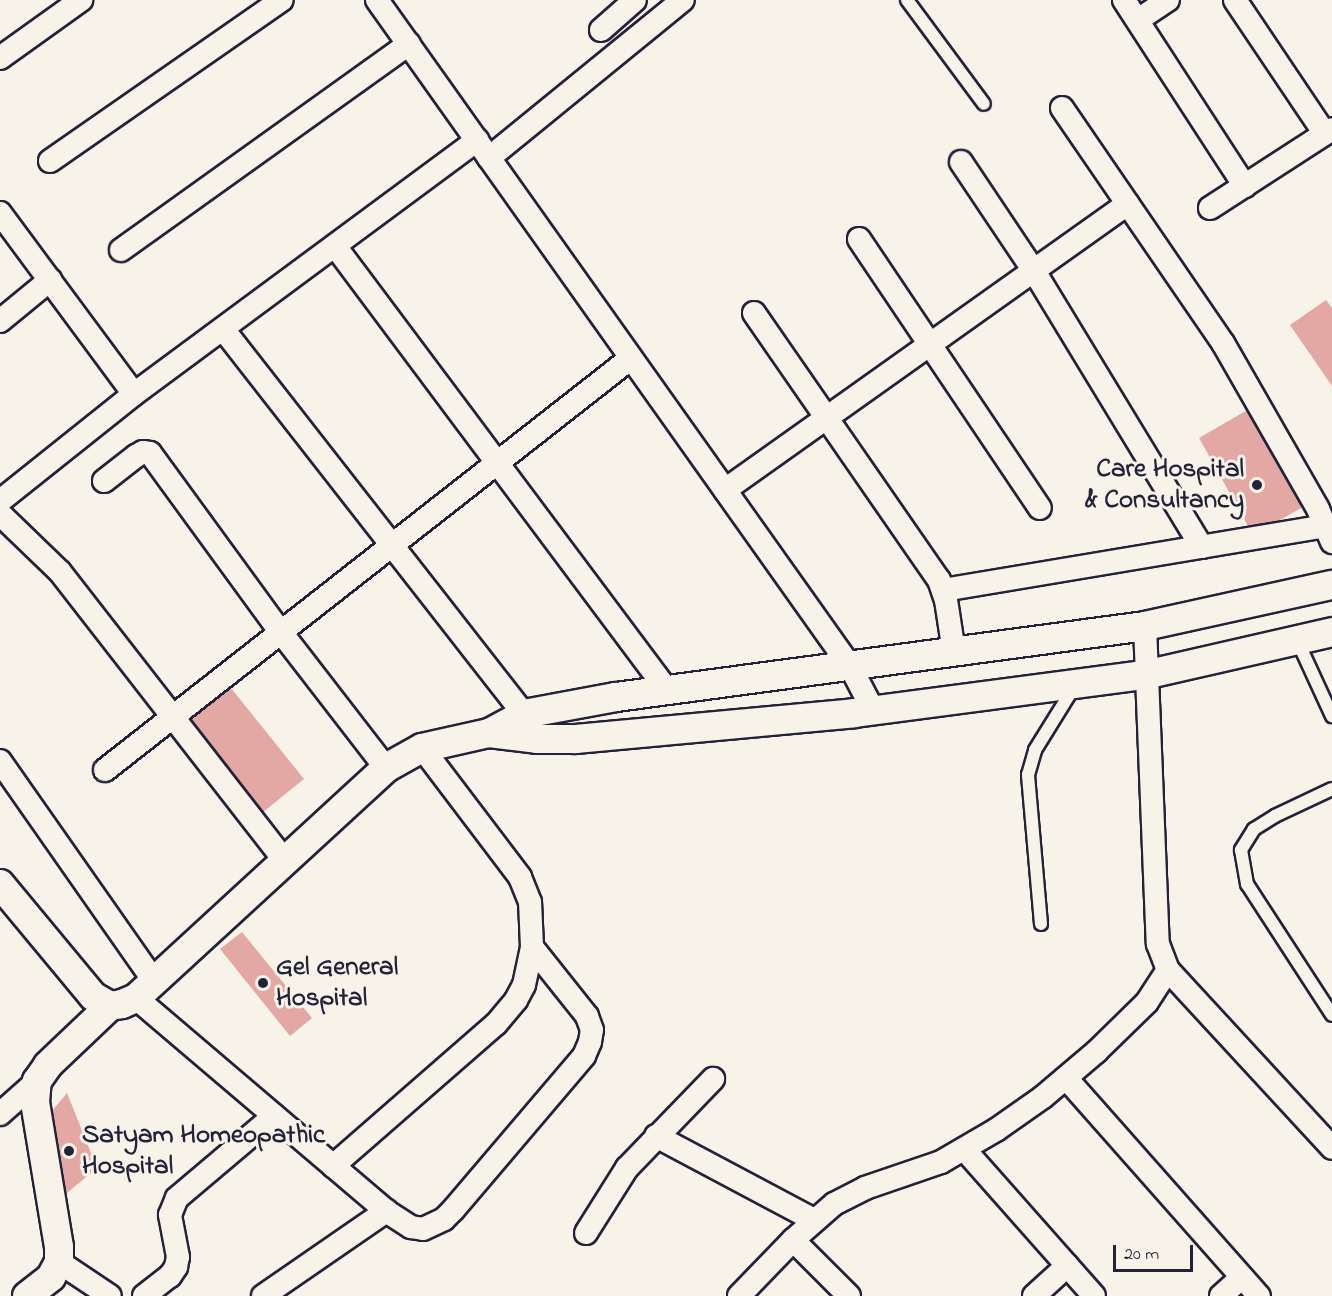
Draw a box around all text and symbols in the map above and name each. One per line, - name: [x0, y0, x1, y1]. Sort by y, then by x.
- place label: Care Hospital & Consultancy: [1085, 453, 1244, 516]
- marker: Care Hospital & Consultancy: [1248, 476, 1266, 494]
- place label: Gel General Hospital: [276, 951, 398, 1014]
- marker: Gel General Hospital: [254, 974, 272, 992]
- place label: Satyam Homeopathic Hospital: [82, 1119, 325, 1182]
- marker: Satyam Homeopathic Hospital: [60, 1142, 78, 1160]
- scale bar: [1116, 1233, 1196, 1271]
- text: 20 m: [1124, 1242, 1159, 1268]

